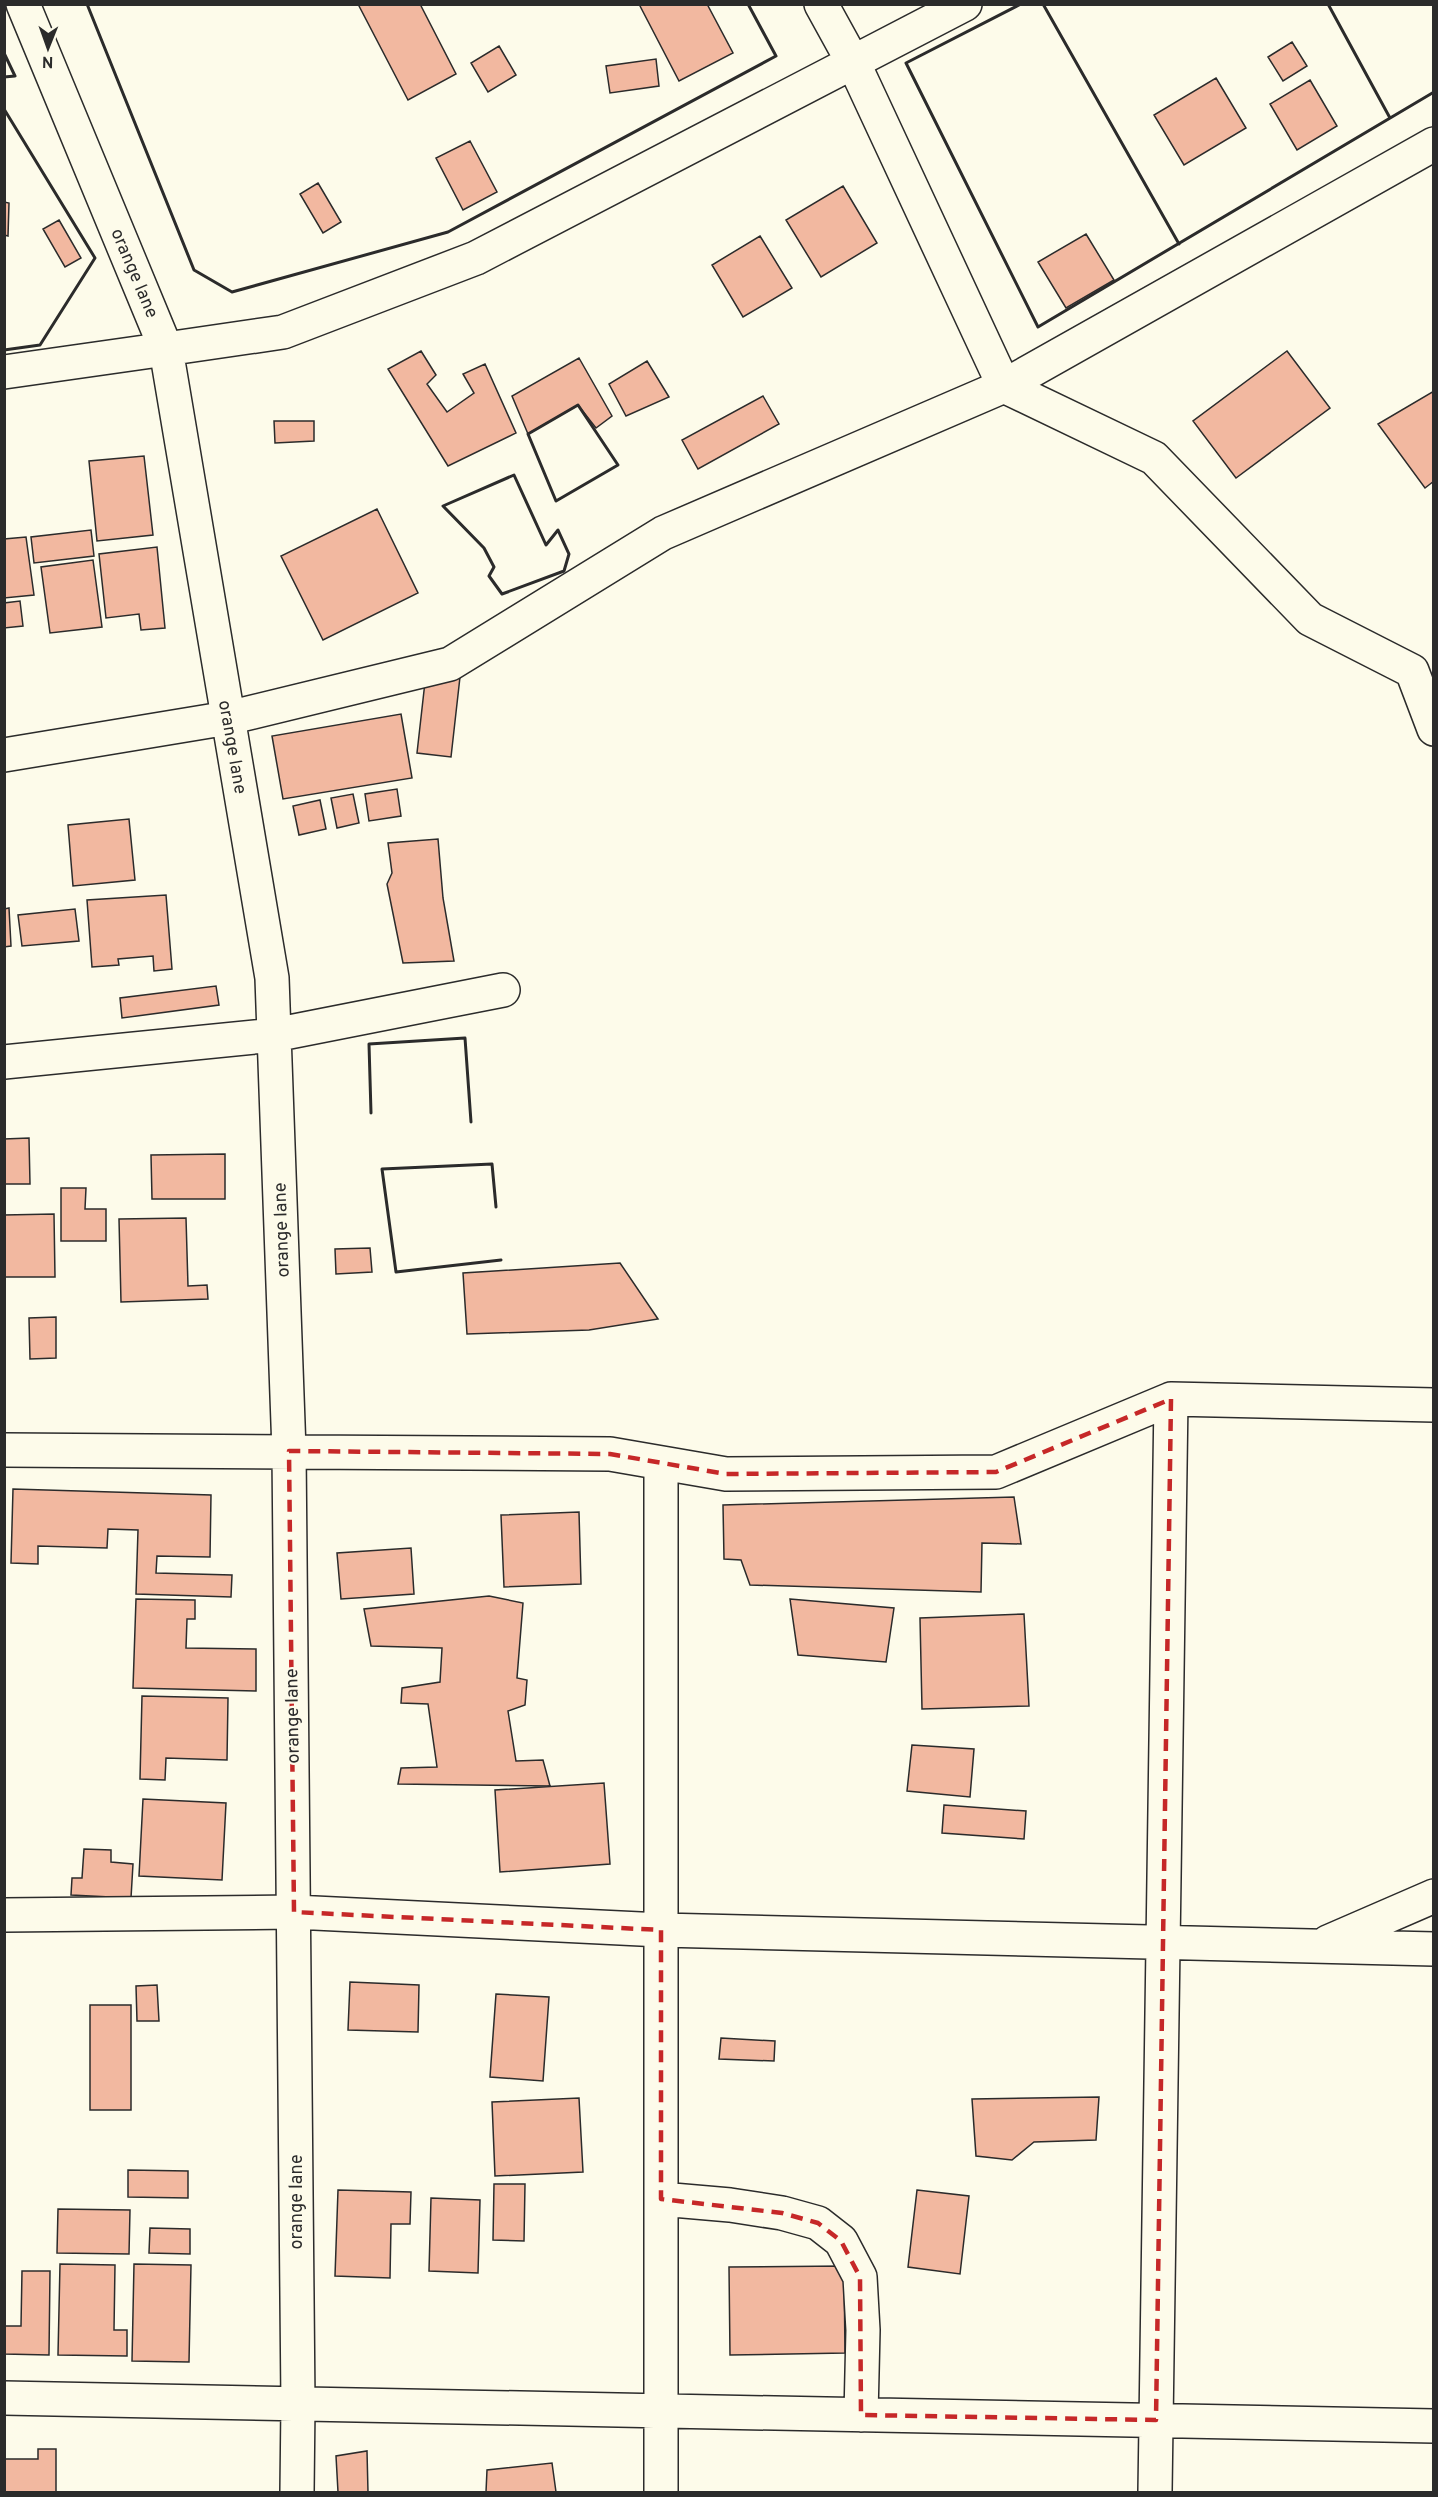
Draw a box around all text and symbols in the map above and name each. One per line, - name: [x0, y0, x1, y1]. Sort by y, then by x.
- north arrow: [18, 18, 78, 78]
- text: N: [42, 51, 54, 71]
- street label: orange lane: [104, 225, 163, 322]
- street label: orange lane: [212, 698, 251, 796]
- street label: orange lane: [269, 1182, 296, 1278]
- street label: orange lane: [281, 1668, 306, 1764]
- street label: orange lane: [286, 2154, 309, 2250]

